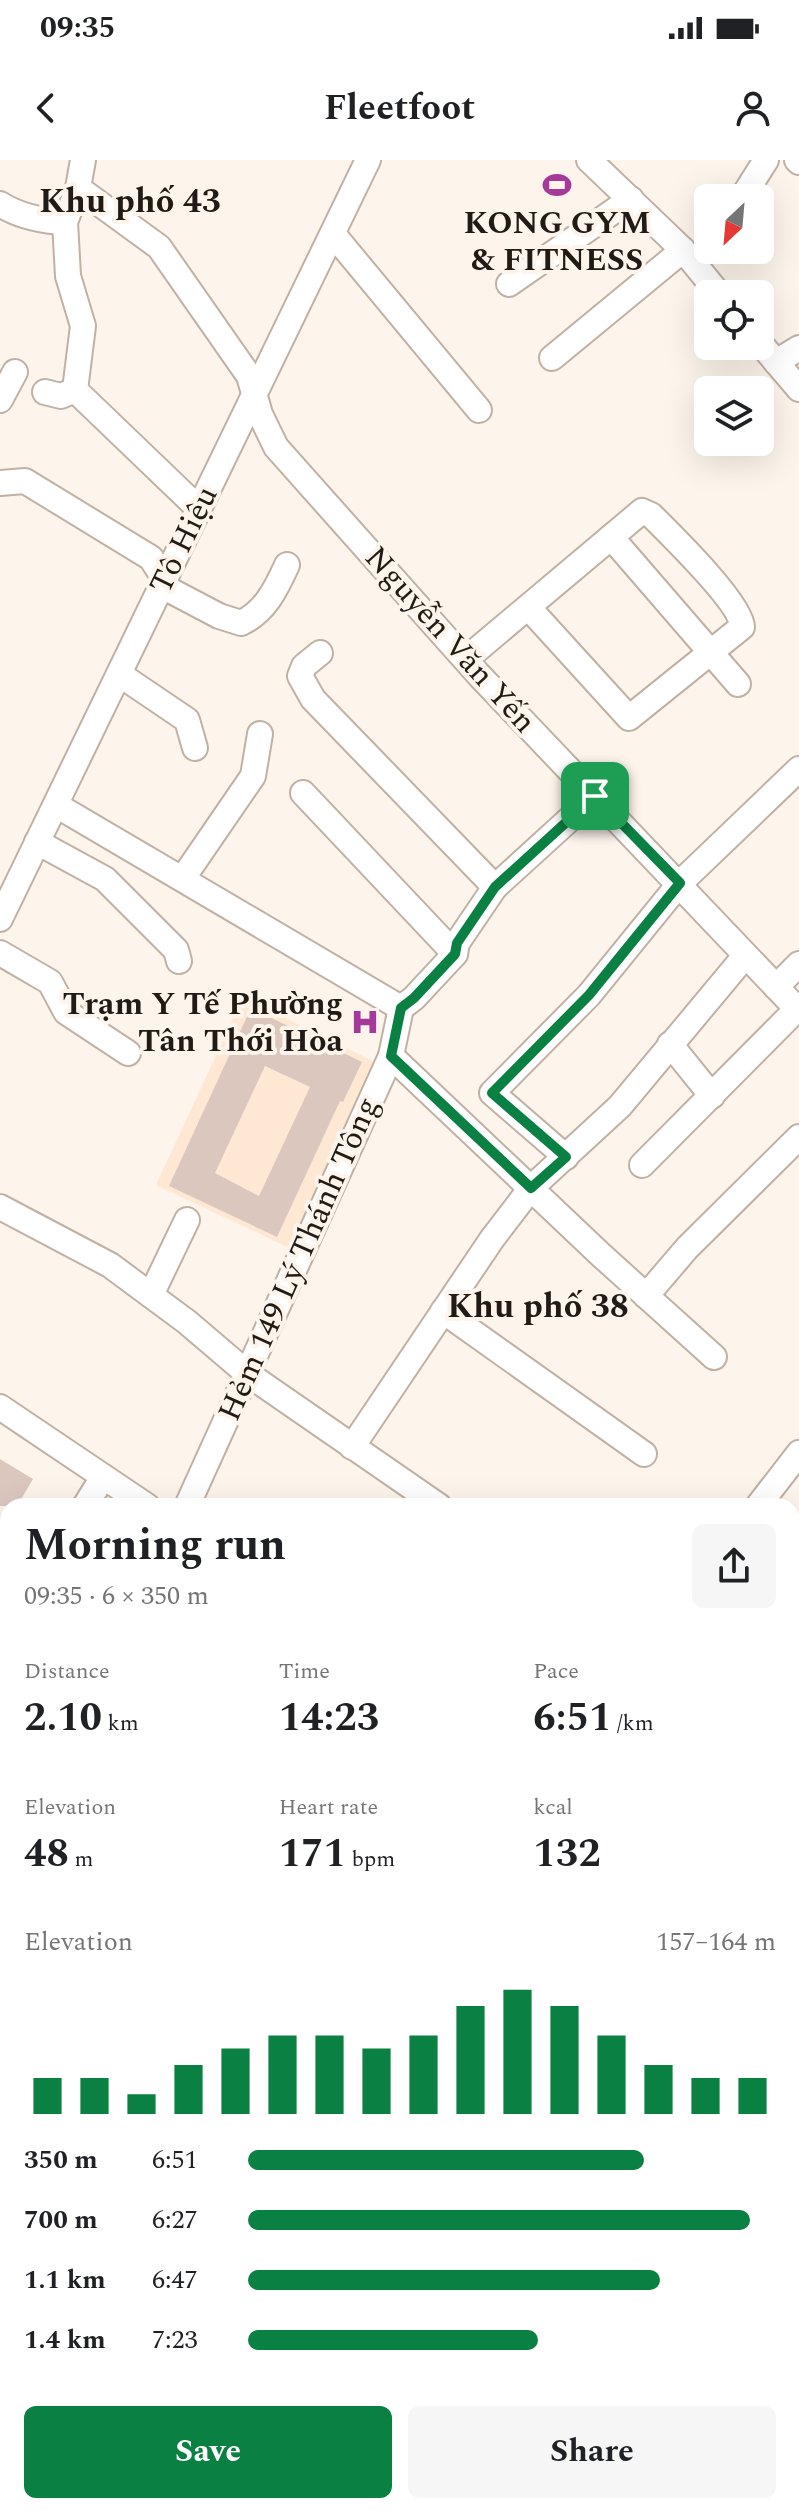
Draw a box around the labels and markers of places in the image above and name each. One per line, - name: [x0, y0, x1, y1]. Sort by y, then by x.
- sports icon: KONG GYM & FITNESS: [542, 170, 572, 200]
- place label: KONG GYM & FITNESS: [463, 199, 651, 285]
- pin: [561, 762, 629, 830]
- place label: Trạm Y Tế Phường Tân Thới Hòa: [63, 980, 344, 1066]
- hospital icon: Trạm Y Tế Phường Tân Thới Hòa: [350, 1007, 380, 1037]

